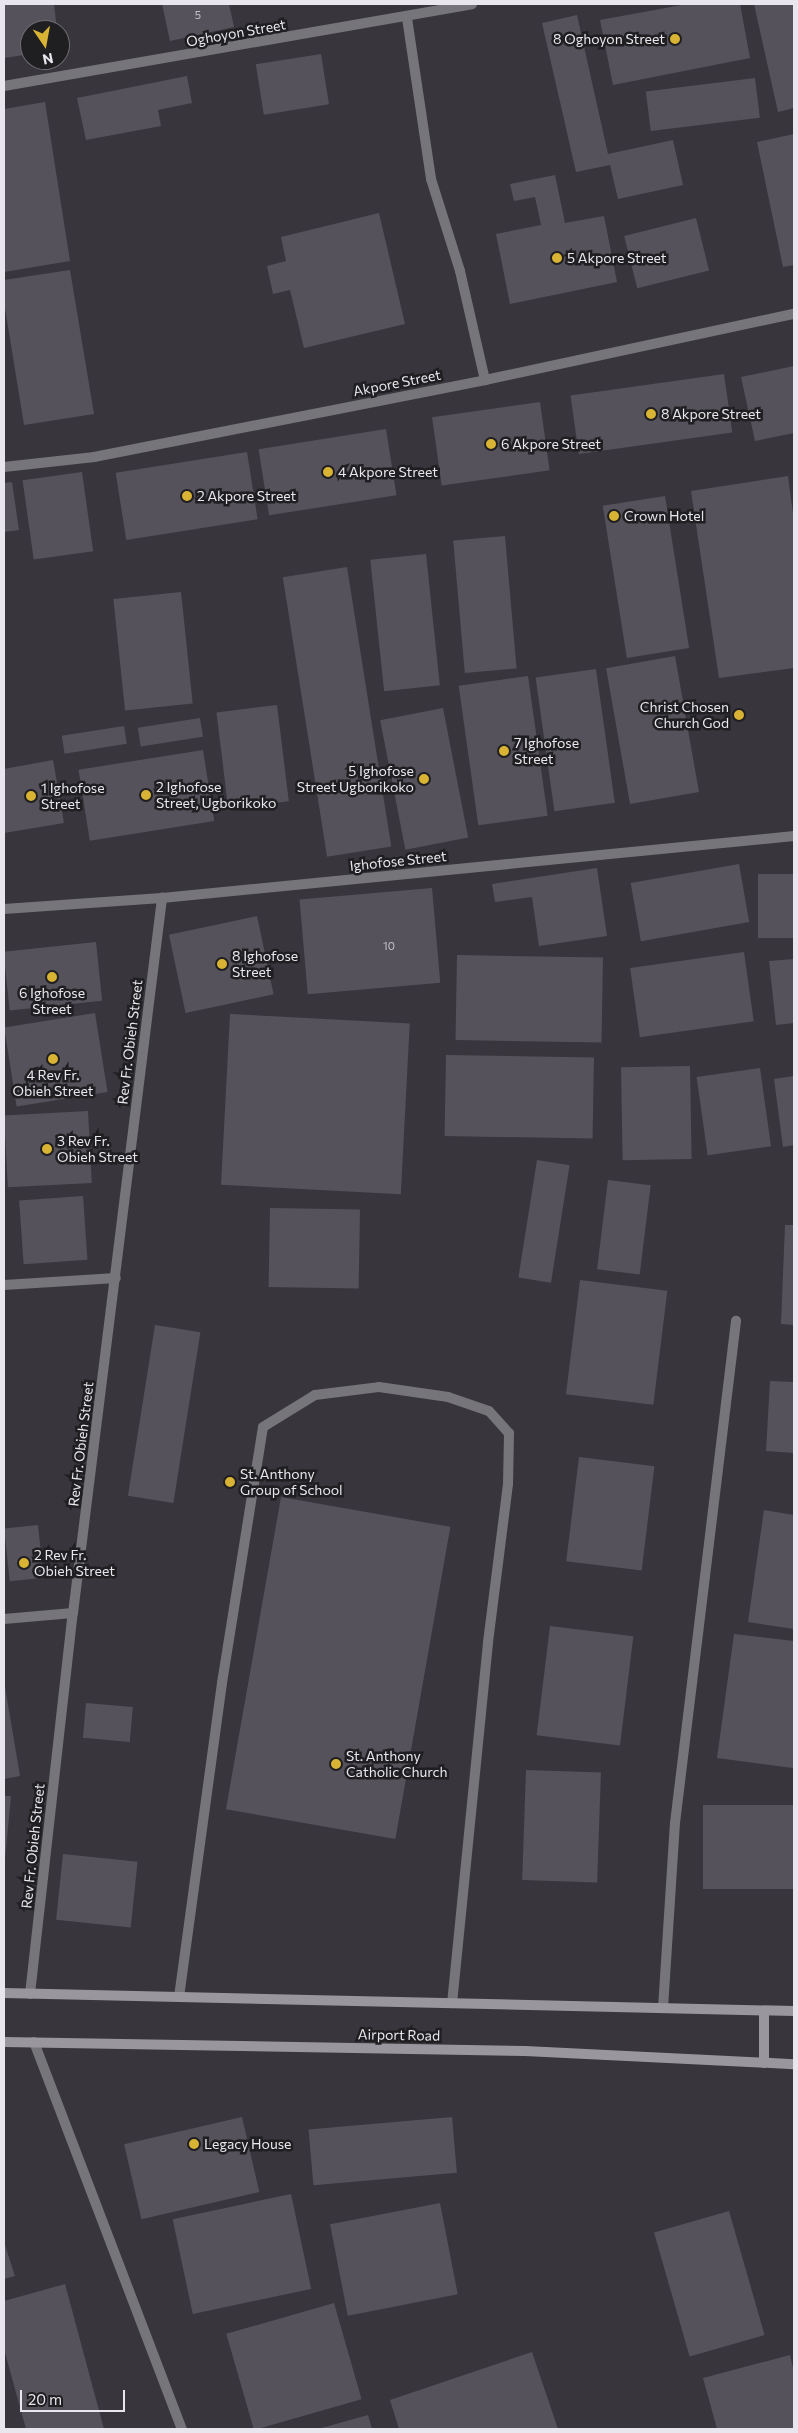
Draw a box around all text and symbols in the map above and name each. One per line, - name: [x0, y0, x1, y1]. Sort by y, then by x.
- house number: 5: [195, 8, 201, 22]
- street label: Oghoyon Street: [185, 16, 287, 50]
- north arrow: [20, 20, 70, 70]
- place label: 8 Oghoyon Street: [553, 31, 665, 47]
- marker: 8 Oghoyon Street: [669, 33, 681, 45]
- text: N: [41, 50, 55, 69]
- place label: 5 Akpore Street: [567, 250, 667, 266]
- marker: 5 Akpore Street: [551, 252, 563, 264]
- street label: Akpore Street: [352, 366, 442, 400]
- place label: 8 Akpore Street: [661, 406, 761, 422]
- marker: 8 Akpore Street: [645, 408, 657, 420]
- place label: 6 Akpore Street: [501, 436, 601, 452]
- marker: 6 Akpore Street: [485, 438, 497, 450]
- place label: 4 Akpore Street: [338, 464, 438, 480]
- marker: 4 Akpore Street: [322, 466, 334, 478]
- place label: 2 Akpore Street: [197, 488, 296, 504]
- marker: 2 Akpore Street: [181, 490, 193, 502]
- place label: Crown Hotel: [624, 508, 704, 524]
- marker: Crown Hotel: [608, 510, 620, 522]
- place label: Christ Chosen Church God: [640, 699, 729, 732]
- marker: Christ Chosen Church God: [733, 709, 745, 721]
- place label: 7 Ighofose Street: [514, 735, 579, 768]
- marker: 7 Ighofose Street: [498, 745, 510, 757]
- place label: 5 Ighofose Street Ugborikoko: [297, 763, 414, 796]
- marker: 5 Ighofose Street Ugborikoko: [418, 773, 430, 785]
- place label: 2 Ighofose Street, Ugborikoko: [156, 779, 276, 812]
- place label: 1 Ighofose Street: [41, 780, 105, 812]
- marker: 2 Ighofose Street, Ugborikoko: [140, 789, 152, 801]
- marker: 1 Ighofose Street: [25, 790, 37, 802]
- street label: Ighofose Street: [349, 848, 447, 874]
- house number: 10: [383, 939, 395, 953]
- place label: 8 Ighofose Street: [232, 948, 298, 980]
- marker: 8 Ighofose Street: [216, 958, 228, 970]
- marker: 6 Ighofose Street: [46, 971, 58, 983]
- street label: Rev Fr. Obieh Street: [114, 979, 146, 1105]
- place label: 6 Ighofose Street: [19, 985, 85, 1018]
- marker: 4 Rev Fr. Obieh Street: [47, 1053, 59, 1065]
- place label: 4 Rev Fr. Obieh Street: [13, 1067, 93, 1100]
- place label: 3 Rev Fr. Obieh Street: [57, 1133, 138, 1166]
- marker: 3 Rev Fr. Obieh Street: [41, 1143, 53, 1155]
- street label: Rev Fr. Obieh Street: [65, 1381, 97, 1507]
- place label: St. Anthony Group of School: [240, 1466, 343, 1498]
- marker: St. Anthony Group of School: [224, 1476, 236, 1488]
- place label: 2 Rev Fr. Obieh Street: [34, 1547, 115, 1580]
- marker: 2 Rev Fr. Obieh Street: [18, 1557, 30, 1569]
- place label: St. Anthony Catholic Church: [346, 1748, 448, 1780]
- marker: St. Anthony Catholic Church: [330, 1758, 342, 1770]
- street label: Rev Fr. Obieh Street: [18, 1783, 48, 1909]
- street label: Airport Road: [358, 2026, 440, 2044]
- place label: Legacy House: [204, 2136, 291, 2152]
- marker: Legacy House: [188, 2138, 200, 2150]
- scale bar: [22, 2380, 128, 2412]
- text: 20 m: [28, 2390, 62, 2408]

